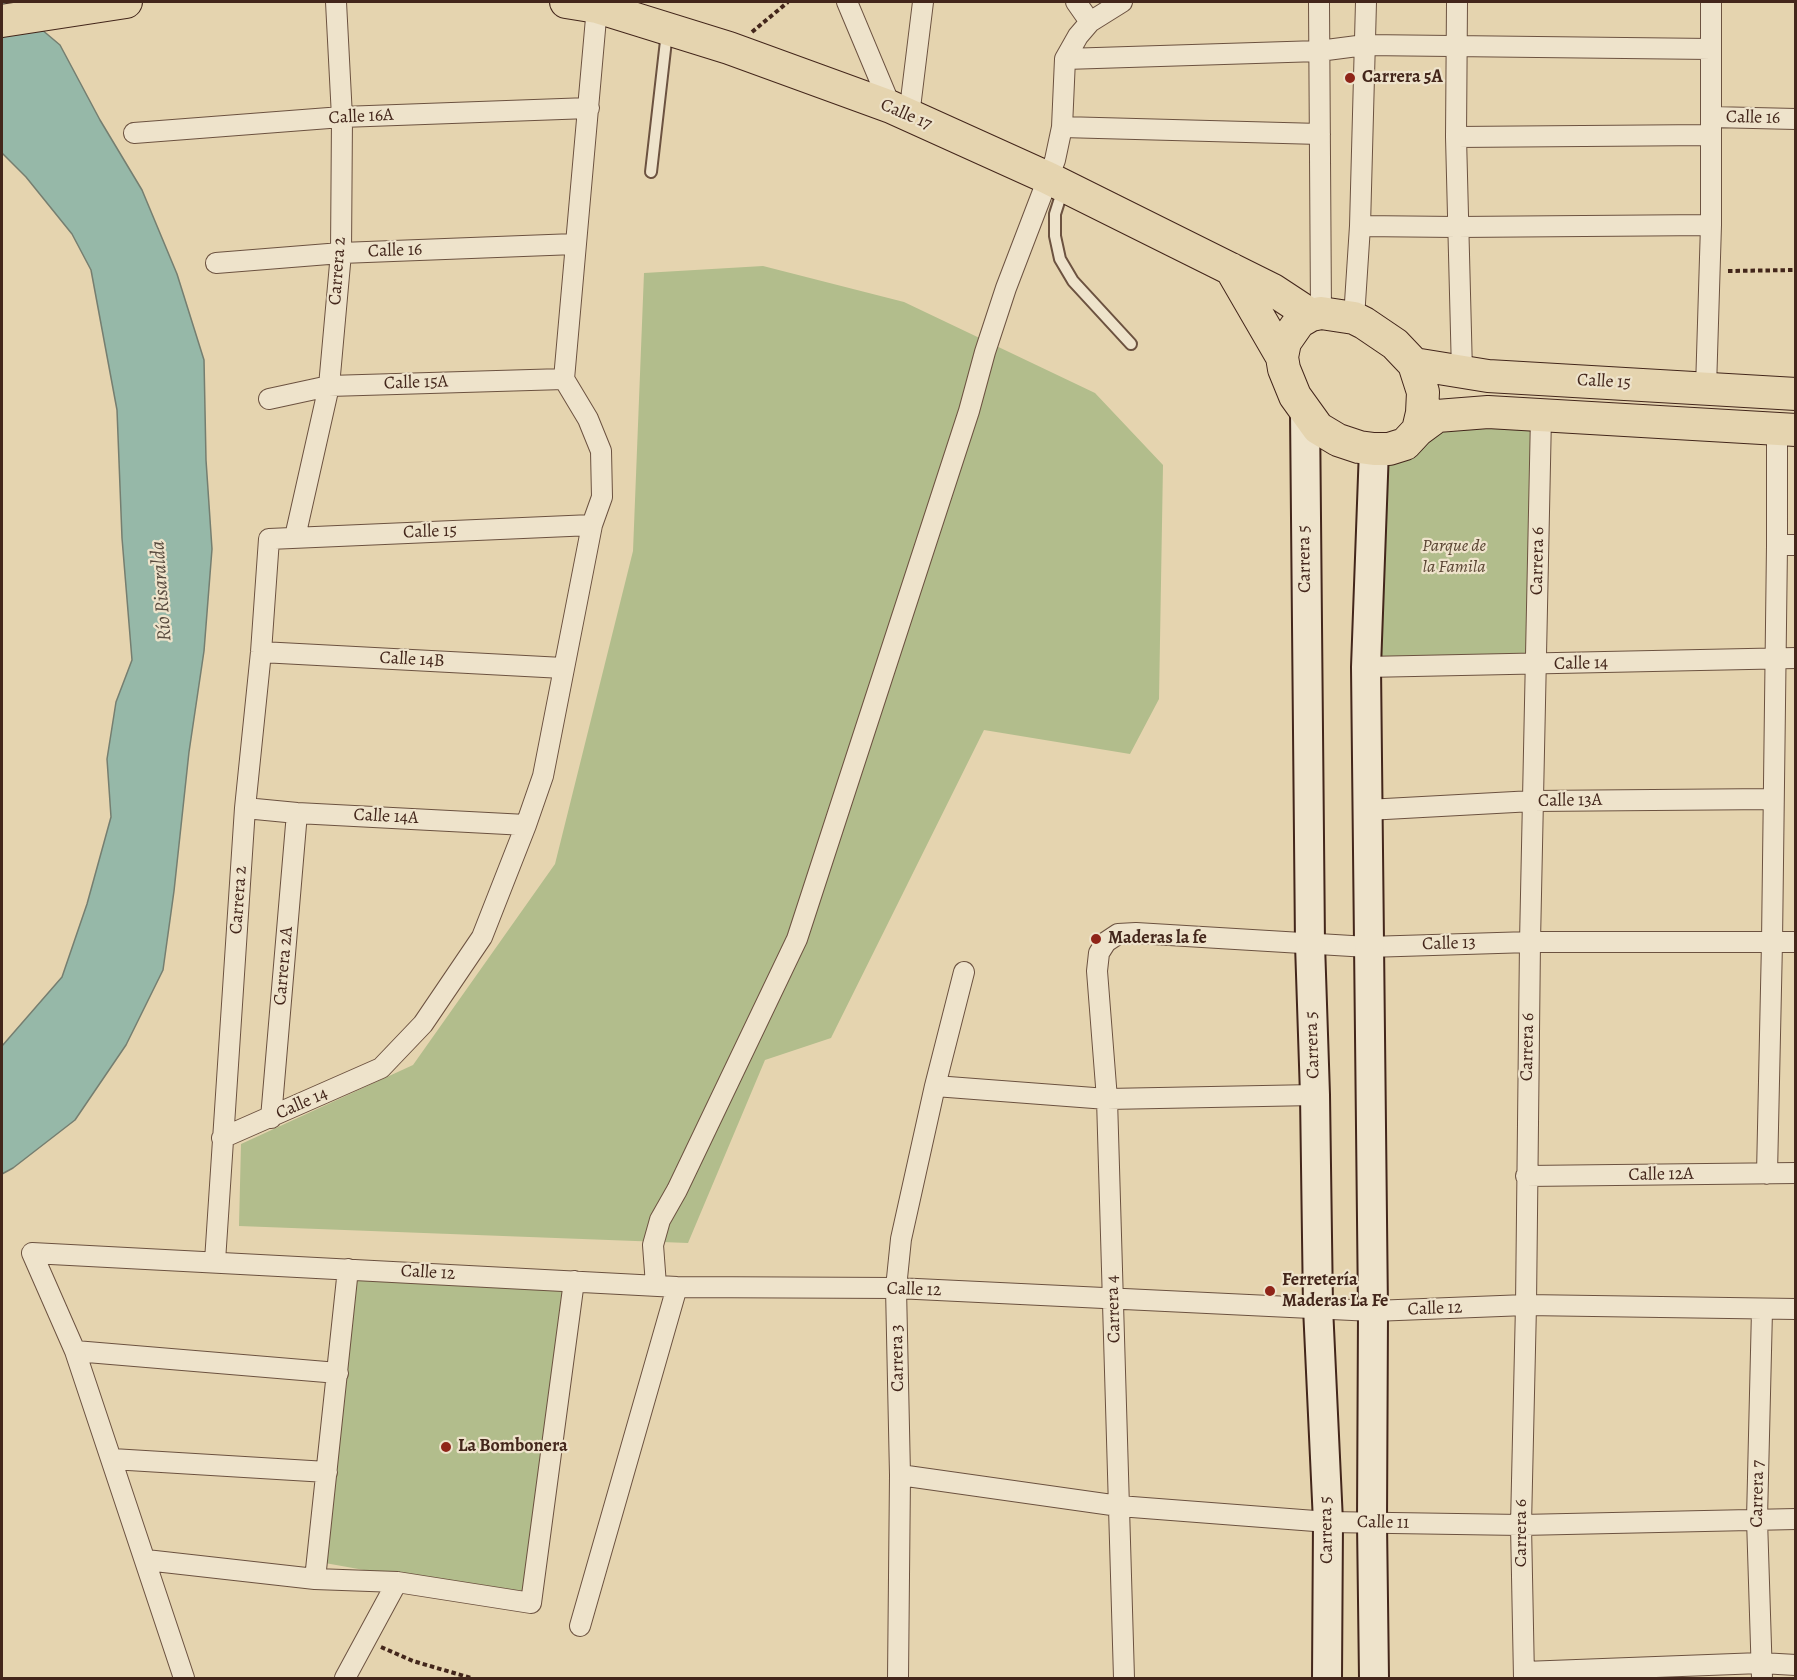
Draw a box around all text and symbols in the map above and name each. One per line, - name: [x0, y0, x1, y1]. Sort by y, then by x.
- place label: Carrera 5A: [1362, 67, 1443, 89]
- marker: Carrera 5A: [1343, 71, 1357, 85]
- street label: Calle 17: [877, 95, 935, 135]
- street label: Calle 16A: [328, 105, 394, 129]
- street label: Calle 16: [1726, 107, 1780, 129]
- street label: Carrera 2: [325, 236, 351, 306]
- street label: Calle 16: [367, 239, 423, 263]
- street label: Calle 15: [1576, 370, 1632, 394]
- street label: Calle 15A: [383, 371, 449, 395]
- street label: Calle 15: [403, 520, 457, 544]
- street label: Carrera 5: [1294, 525, 1316, 593]
- street label: Carrera 6: [1527, 527, 1549, 595]
- park label: Parque de la Famila: [1422, 536, 1486, 578]
- water label: Río Risaralda: [147, 540, 177, 642]
- street label: Calle 14B: [379, 648, 445, 672]
- street label: Calle 14: [1554, 653, 1608, 675]
- street label: Calle 13A: [1538, 790, 1602, 812]
- street label: Calle 14A: [353, 805, 419, 829]
- street label: Carrera 2: [226, 865, 252, 935]
- street label: Carrera 2A: [270, 926, 298, 1006]
- place label: Maderas la fe: [1108, 928, 1207, 950]
- marker: Maderas la fe: [1089, 932, 1103, 946]
- street label: Calle 13: [1422, 932, 1476, 956]
- street label: Carrera 5: [1301, 1011, 1325, 1079]
- street label: Carrera 6: [1517, 1013, 1539, 1081]
- street label: Calle 14: [273, 1083, 331, 1125]
- street label: Calle 12A: [1628, 1164, 1694, 1186]
- street label: Calle 12: [400, 1261, 456, 1285]
- place label: Ferretería Maderas La Fe: [1282, 1270, 1388, 1312]
- street label: Carrera 4: [1102, 1275, 1126, 1343]
- street label: Calle 12: [886, 1278, 942, 1302]
- marker: Ferretería Maderas La Fe: [1263, 1284, 1277, 1298]
- street label: Calle 12: [1407, 1297, 1463, 1321]
- street label: Carrera 3: [887, 1324, 909, 1392]
- place label: La Bombonera: [458, 1436, 568, 1458]
- marker: La Bombonera: [439, 1440, 453, 1454]
- street label: Carrera 7: [1747, 1460, 1769, 1528]
- street label: Carrera 5: [1316, 1496, 1338, 1564]
- street label: Carrera 6: [1511, 1499, 1533, 1567]
- street label: Calle 11: [1357, 1512, 1409, 1534]

